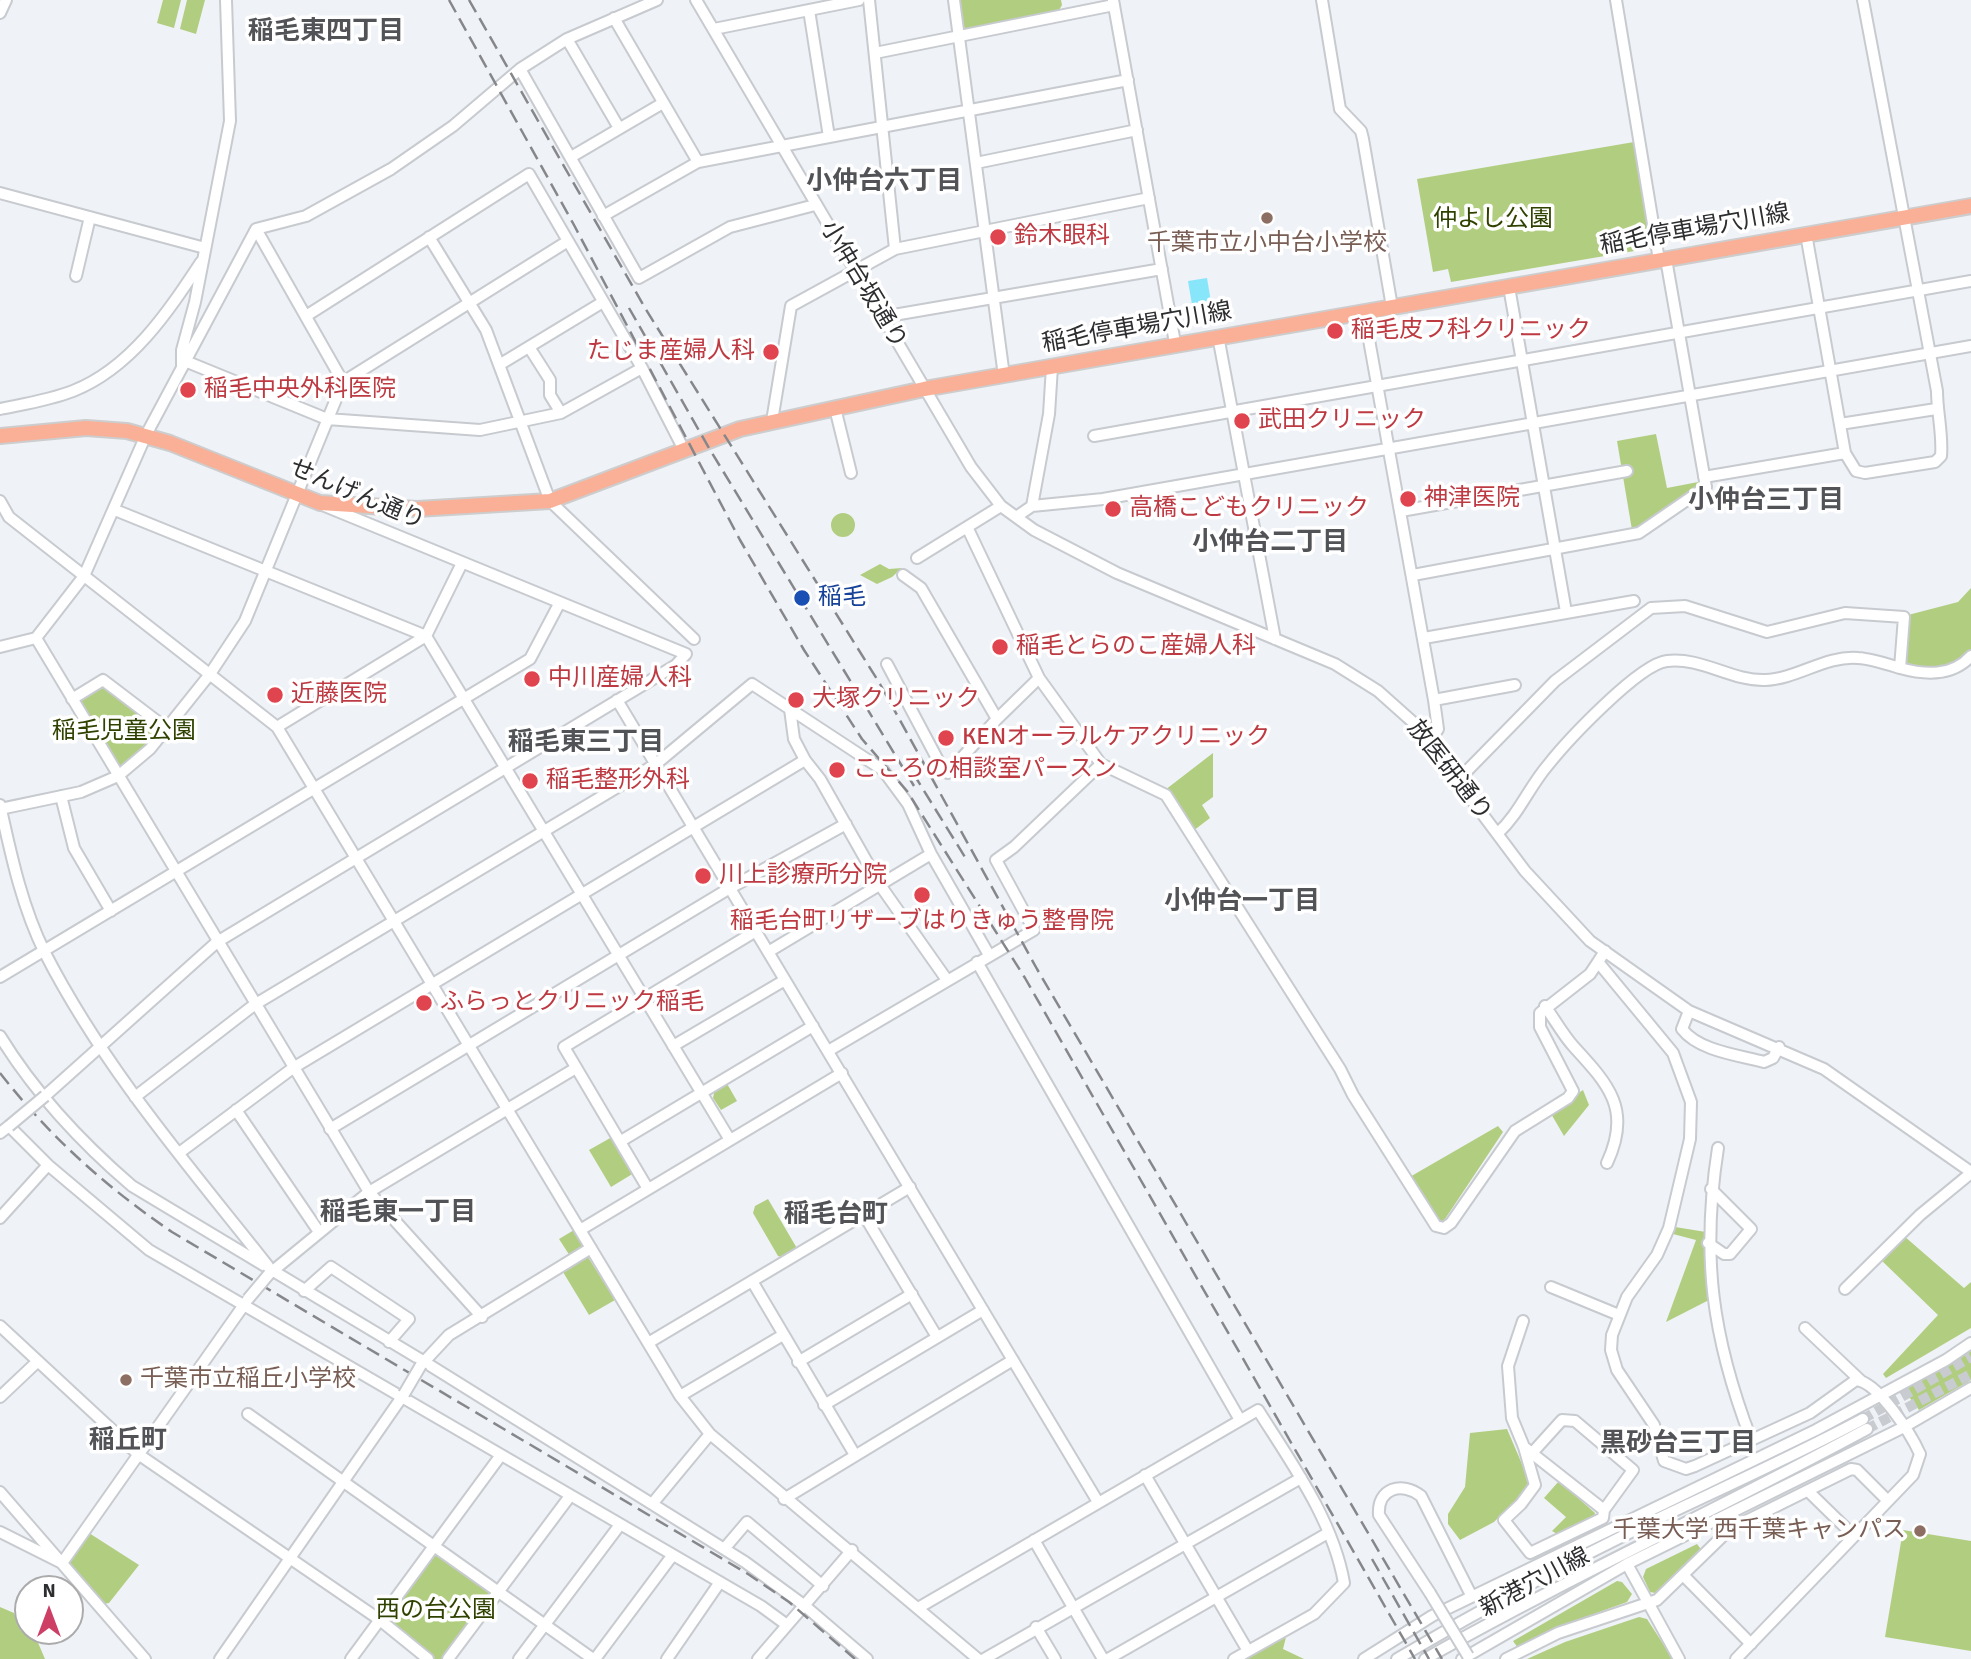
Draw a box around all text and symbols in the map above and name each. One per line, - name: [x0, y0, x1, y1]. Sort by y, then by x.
- district label: 稲毛東四丁目: [248, 16, 404, 48]
- district label: 小仲台六丁目: [806, 166, 962, 198]
- street label: 稲毛停車場穴川線: [1598, 199, 1792, 261]
- park label: 仲よし公園: [1433, 206, 1553, 234]
- marker: 千葉市立小中台小学校: [1259, 210, 1275, 226]
- street label: 小仲台坂通り: [814, 216, 912, 354]
- place label: 鈴木眼科: [1014, 223, 1110, 251]
- marker: 鈴木眼科: [988, 227, 1008, 247]
- place label: 千葉市立小中台小学校: [1147, 230, 1387, 258]
- street label: 稲毛停車場穴川線: [1040, 297, 1234, 359]
- place label: 稲毛皮フ科クリニック: [1351, 317, 1591, 345]
- marker: 稲毛皮フ科クリニック: [1325, 321, 1345, 341]
- place label: たじま産婦人科: [587, 338, 755, 366]
- marker: たじま産婦人科: [761, 342, 781, 362]
- place label: 稲毛中央外科医院: [204, 376, 396, 404]
- marker: 稲毛中央外科医院: [178, 380, 198, 400]
- place label: 武田クリニック: [1258, 407, 1426, 435]
- marker: 武田クリニック: [1232, 411, 1252, 431]
- street label: せんげん通り: [285, 454, 429, 536]
- place label: 神津医院: [1424, 485, 1520, 513]
- district label: 小仲台三丁目: [1688, 485, 1844, 517]
- marker: 神津医院: [1398, 489, 1418, 509]
- place label: 高橋こどもクリニック: [1129, 495, 1369, 523]
- marker: 高橋こどもクリニック: [1103, 499, 1123, 519]
- district label: 小仲台二丁目: [1192, 527, 1348, 559]
- place label: 稲毛: [818, 584, 866, 612]
- marker: 稲毛: [792, 588, 812, 608]
- place label: 稲毛とらのこ産婦人科: [1016, 633, 1256, 661]
- marker: 稲毛とらのこ産婦人科: [990, 637, 1010, 657]
- place label: 中川産婦人科: [548, 665, 692, 693]
- marker: 中川産婦人科: [522, 669, 542, 689]
- place label: 近藤医院: [291, 681, 387, 709]
- marker: 近藤医院: [265, 685, 285, 705]
- place label: 大塚クリニック: [812, 686, 980, 714]
- marker: 大塚クリニック: [786, 690, 806, 710]
- street label: 放医研通り: [1401, 715, 1497, 827]
- park label: 稲毛児童公園: [52, 718, 196, 746]
- place label: KENオーラルケアクリニック: [962, 724, 1270, 752]
- district label: 稲毛東三丁目: [508, 727, 664, 759]
- marker: KENオーラルケアクリニック: [936, 728, 956, 748]
- place label: こころの相談室パースン: [853, 756, 1117, 784]
- marker: こころの相談室パースン: [827, 760, 847, 780]
- place label: 稲毛整形外科: [546, 767, 690, 795]
- marker: 稲毛整形外科: [520, 771, 540, 791]
- place label: 川上診療所分院: [719, 862, 887, 890]
- marker: 川上診療所分院: [693, 866, 713, 886]
- marker: 稲毛台町リザーブはりきゅう整骨院: [912, 885, 932, 905]
- district label: 小仲台一丁目: [1164, 886, 1320, 918]
- place label: 稲毛台町リザーブはりきゅう整骨院: [730, 908, 1114, 936]
- place label: ふらっとクリニック稲毛: [440, 989, 704, 1017]
- marker: ふらっとクリニック稲毛: [414, 993, 434, 1013]
- district label: 稲毛東一丁目: [320, 1197, 476, 1229]
- district label: 稲毛台町: [784, 1199, 888, 1231]
- place label: 千葉市立稲丘小学校: [140, 1366, 356, 1394]
- marker: 千葉市立稲丘小学校: [118, 1372, 134, 1388]
- district label: 稲丘町: [89, 1425, 167, 1457]
- district label: 黒砂台三丁目: [1600, 1428, 1756, 1460]
- place label: 千葉大学 西千葉キャンパス: [1613, 1517, 1906, 1545]
- marker: 千葉大学 西千葉キャンパス: [1912, 1523, 1928, 1539]
- street label: 新港穴川線: [1475, 1542, 1595, 1624]
- north arrow: [14, 1575, 84, 1645]
- text: N: [42, 1579, 56, 1603]
- park label: 西の台公園: [376, 1597, 496, 1625]

